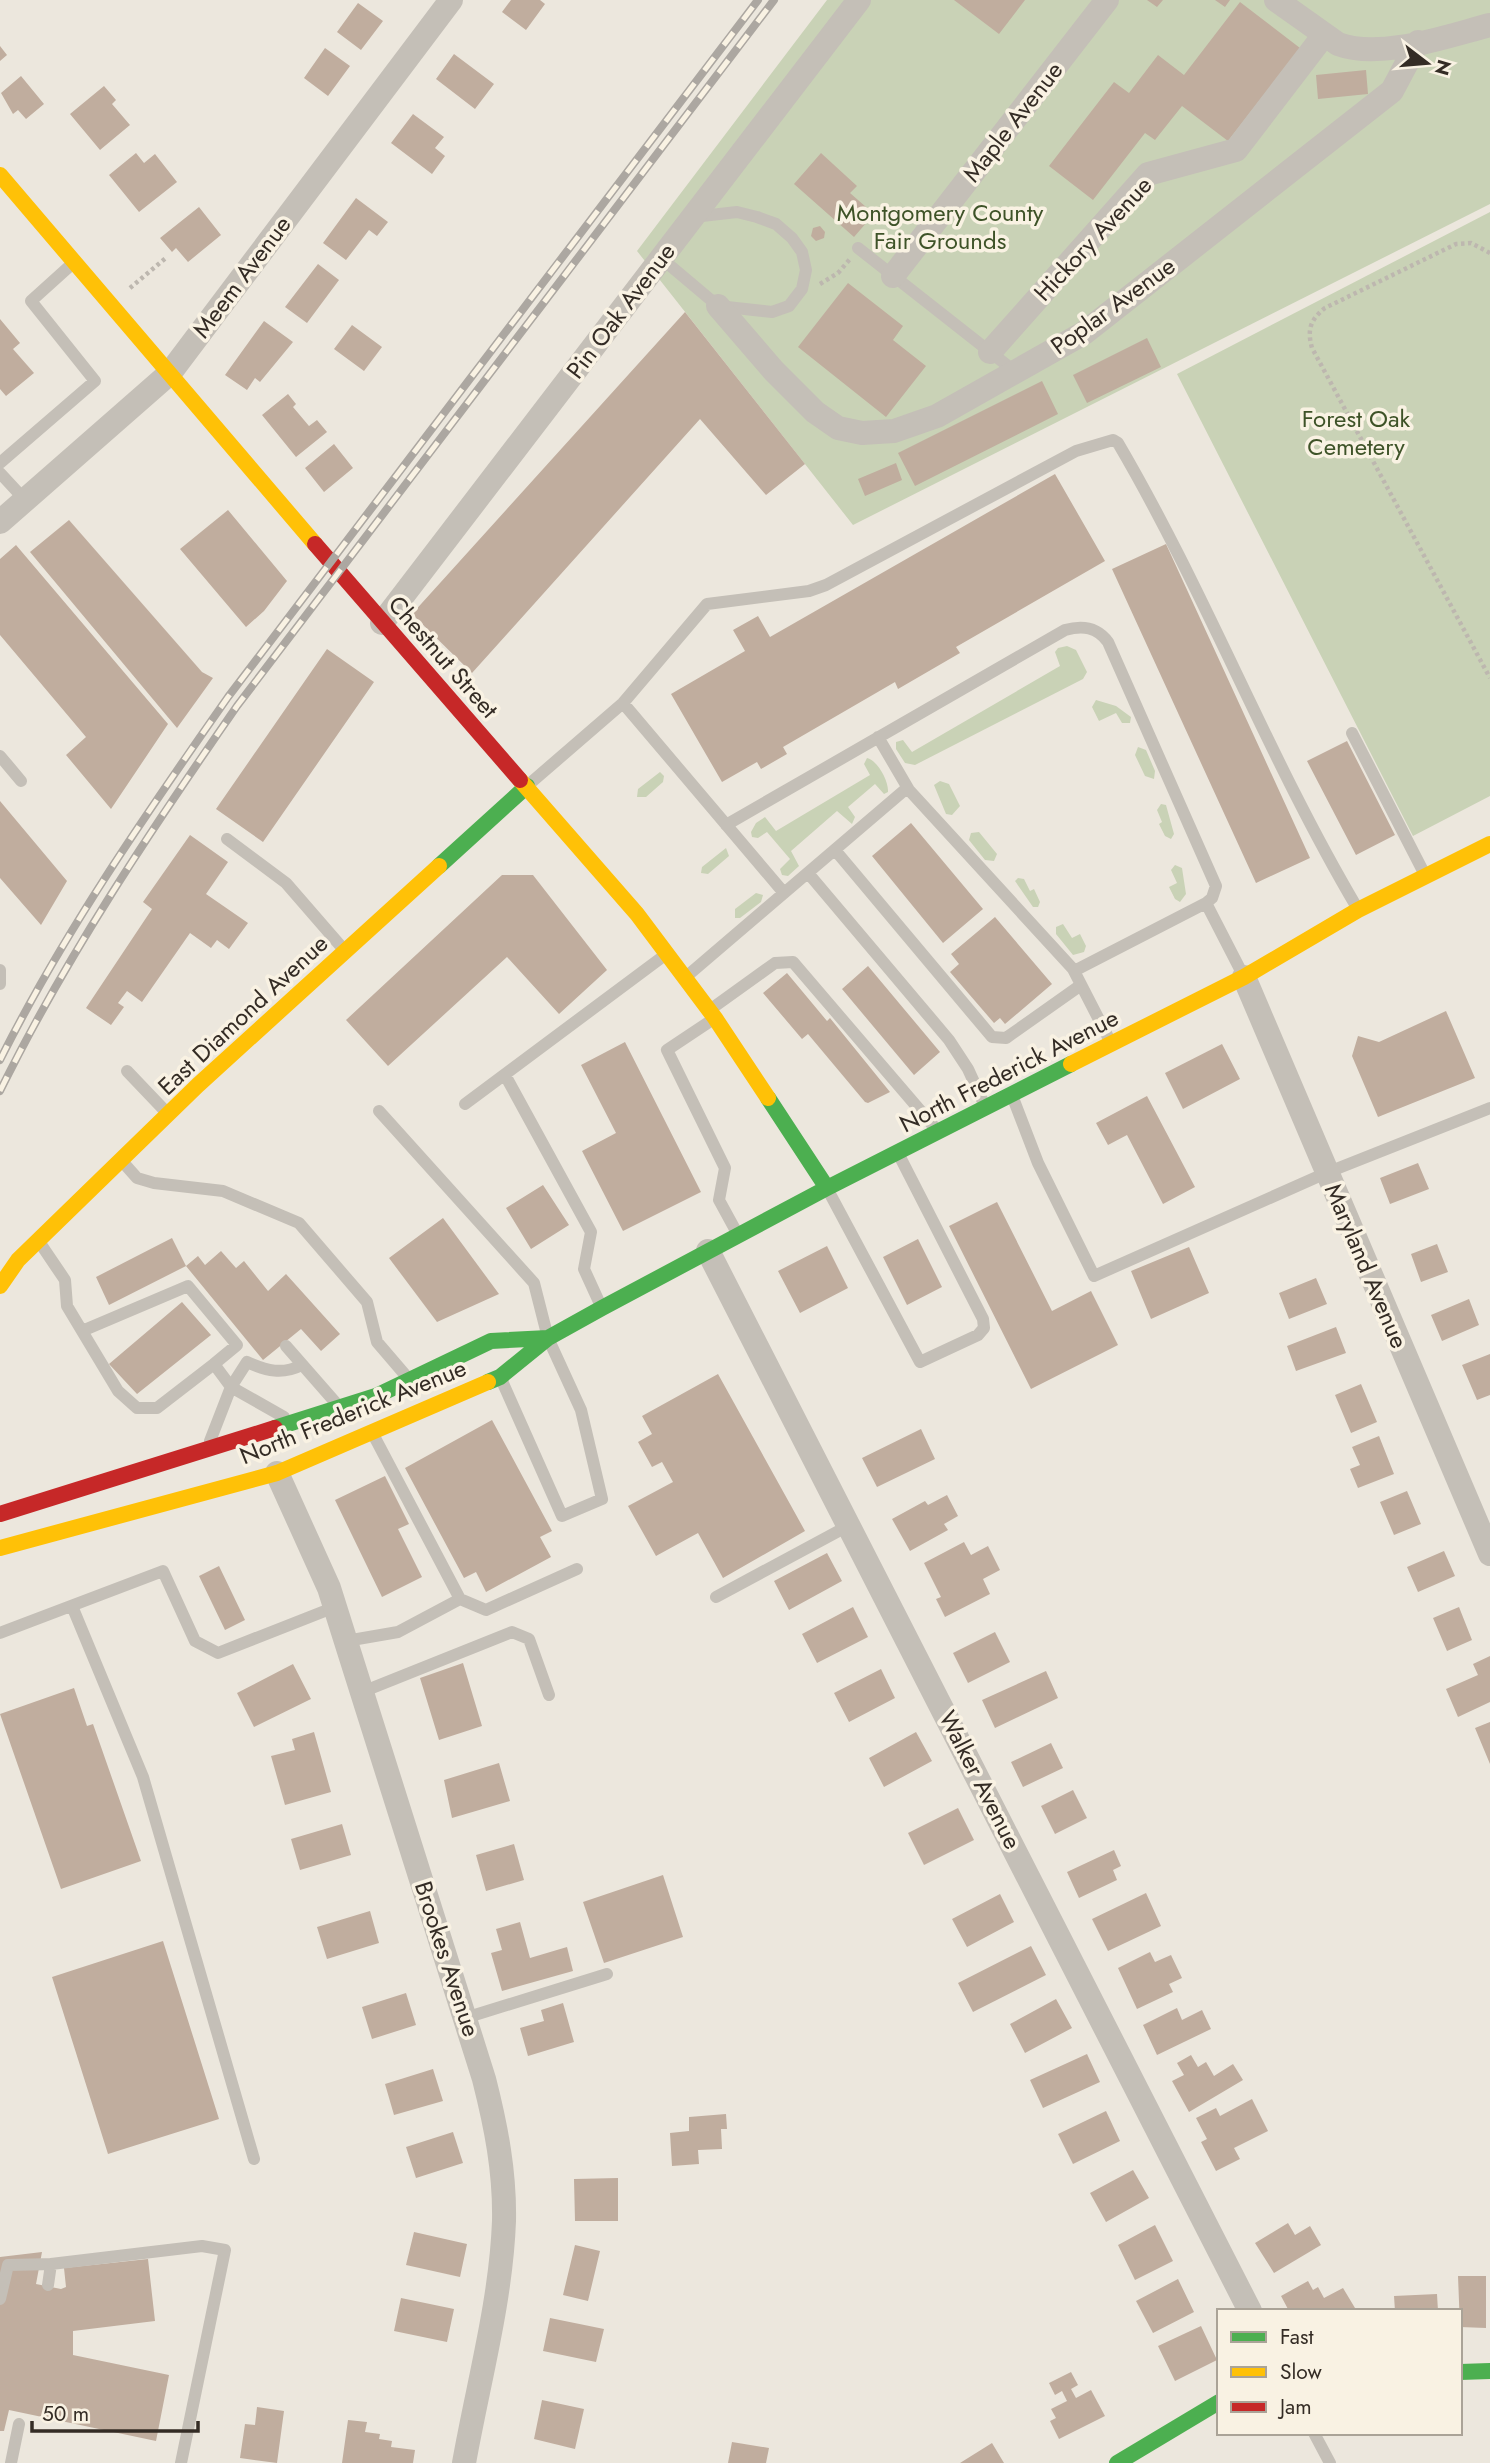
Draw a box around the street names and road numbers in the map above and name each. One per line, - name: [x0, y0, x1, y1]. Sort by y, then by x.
- street label: Maple Avenue: [954, 54, 1071, 189]
- street label: Hickory Avenue: [1025, 168, 1160, 309]
- street label: Meem Avenue: [184, 208, 299, 345]
- street label: Pin Oak Avenue: [558, 235, 683, 386]
- street label: Poplar Avenue: [1043, 248, 1182, 363]
- street label: Chestnut Street: [380, 588, 507, 726]
- street label: East Diamond Avenue: [150, 926, 336, 1103]
- street label: North Frederick Avenue: [893, 1000, 1124, 1141]
- street label: Maryland Avenue: [1316, 1178, 1417, 1354]
- street label: North Frederick Avenue: [234, 1350, 471, 1473]
- street label: Walker Avenue: [931, 1704, 1030, 1855]
- street label: Brookes Avenue: [406, 1877, 489, 2041]

